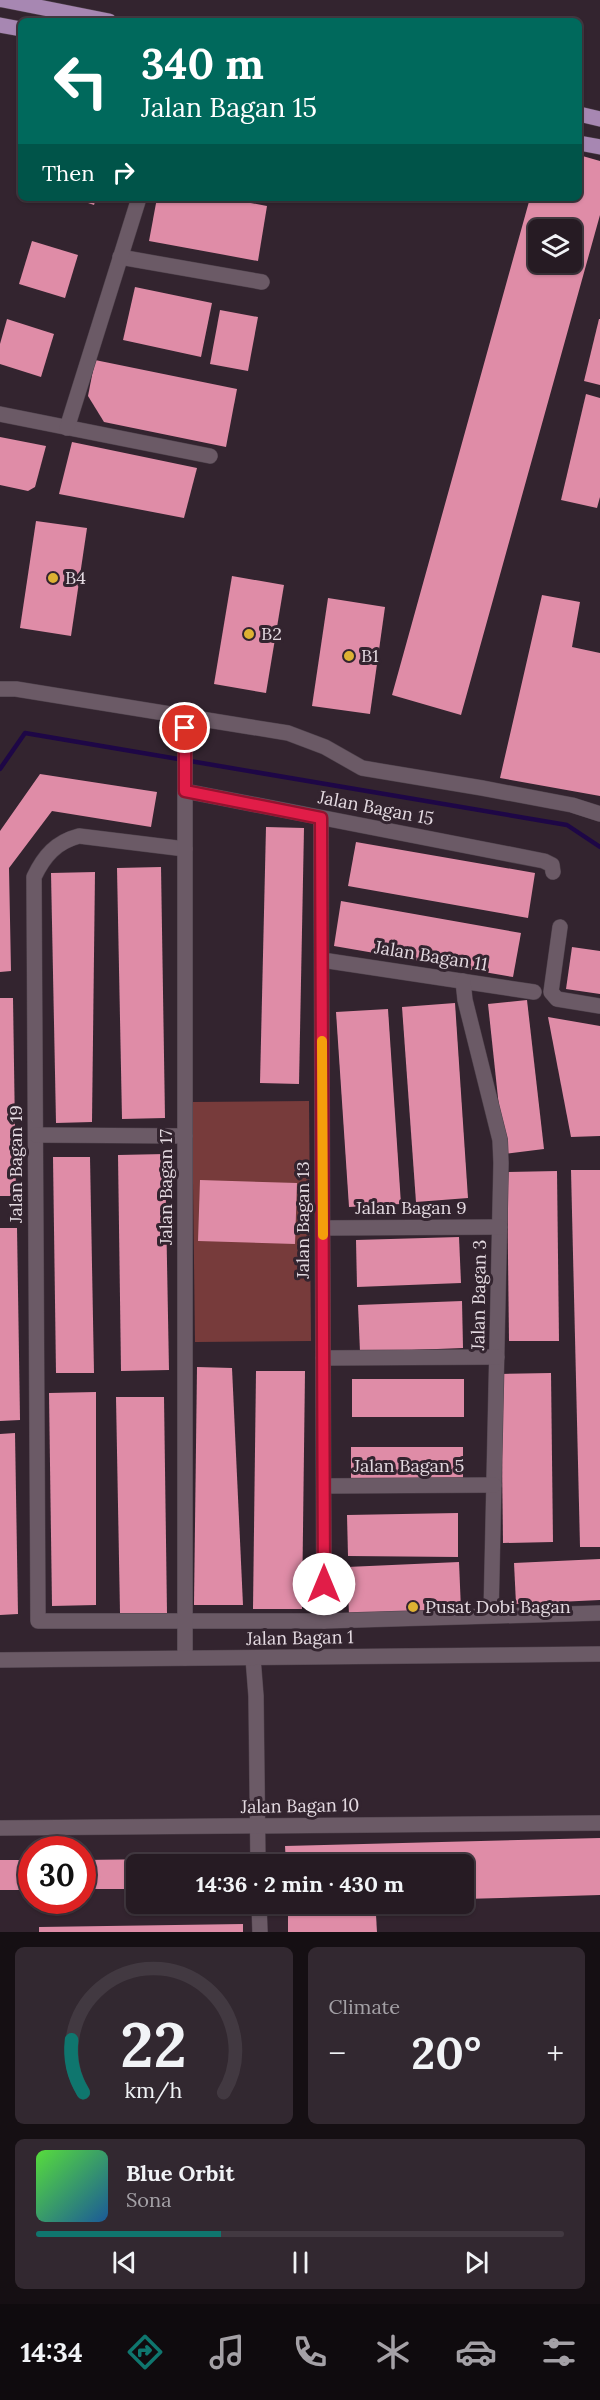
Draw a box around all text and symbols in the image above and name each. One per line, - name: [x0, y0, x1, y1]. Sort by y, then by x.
- text: 340 m: [141, 37, 264, 91]
- icon: left: [42, 42, 120, 120]
- text: Jalan Bagan 15: [141, 90, 317, 124]
- icon: right: [107, 156, 140, 189]
- text: Then: [42, 159, 95, 187]
- map controls: [528, 219, 582, 273]
- button: layers: [528, 219, 582, 273]
- place label: B4: [65, 566, 86, 589]
- marker: B4: [46, 571, 60, 585]
- place label: B2: [261, 622, 282, 645]
- marker: B2: [242, 627, 256, 641]
- place label: B1: [361, 644, 379, 667]
- marker: B1: [342, 649, 356, 663]
- pin: [159, 702, 210, 753]
- icon: arrive: [168, 711, 201, 744]
- street label: Jalan Bagan 15: [315, 785, 436, 830]
- street label: Jalan Bagan 11: [372, 935, 489, 976]
- street label: Jalan Bagan 19: [4, 1105, 27, 1224]
- street label: Jalan Bagan 17: [154, 1129, 177, 1246]
- street label: Jalan Bagan 13: [291, 1161, 314, 1280]
- street label: Jalan Bagan 9: [354, 1196, 467, 1219]
- street label: Jalan Bagan 3: [466, 1239, 491, 1352]
- street label: Jalan Bagan 5: [353, 1454, 464, 1477]
- position arrow: [292, 1552, 356, 1616]
- place label: Pusat Dobi Bagan: [425, 1595, 571, 1618]
- marker: Pusat Dobi Bagan: [406, 1600, 420, 1614]
- street label: Jalan Bagan 1: [245, 1625, 354, 1650]
- street label: Jalan Bagan 10: [239, 1793, 360, 1818]
- speed limit sign: 30: [18, 1836, 96, 1914]
- text: 14:36 · 2 min · 430 m: [196, 1870, 404, 1898]
- text: Climate: [329, 1994, 400, 2019]
- text: 22: [120, 2004, 187, 2084]
- text: 20°: [411, 2024, 481, 2081]
- text: −: [329, 2032, 346, 2074]
- text: +: [546, 2032, 564, 2074]
- text: km/h: [125, 2076, 183, 2104]
- text: Blue Orbit: [126, 2159, 234, 2187]
- text: Sona: [126, 2187, 172, 2212]
- icon: previous: [108, 2246, 141, 2279]
- icon: pause: [284, 2246, 317, 2279]
- icon: next: [460, 2246, 493, 2279]
- icon: directions: [124, 2331, 166, 2373]
- icon: music: [206, 2331, 248, 2373]
- icon: phone: [289, 2331, 331, 2373]
- icon: climate: [372, 2331, 414, 2373]
- icon: car: [455, 2331, 497, 2373]
- icon: filters: [538, 2331, 580, 2373]
- text: 14:34: [20, 2335, 83, 2369]

